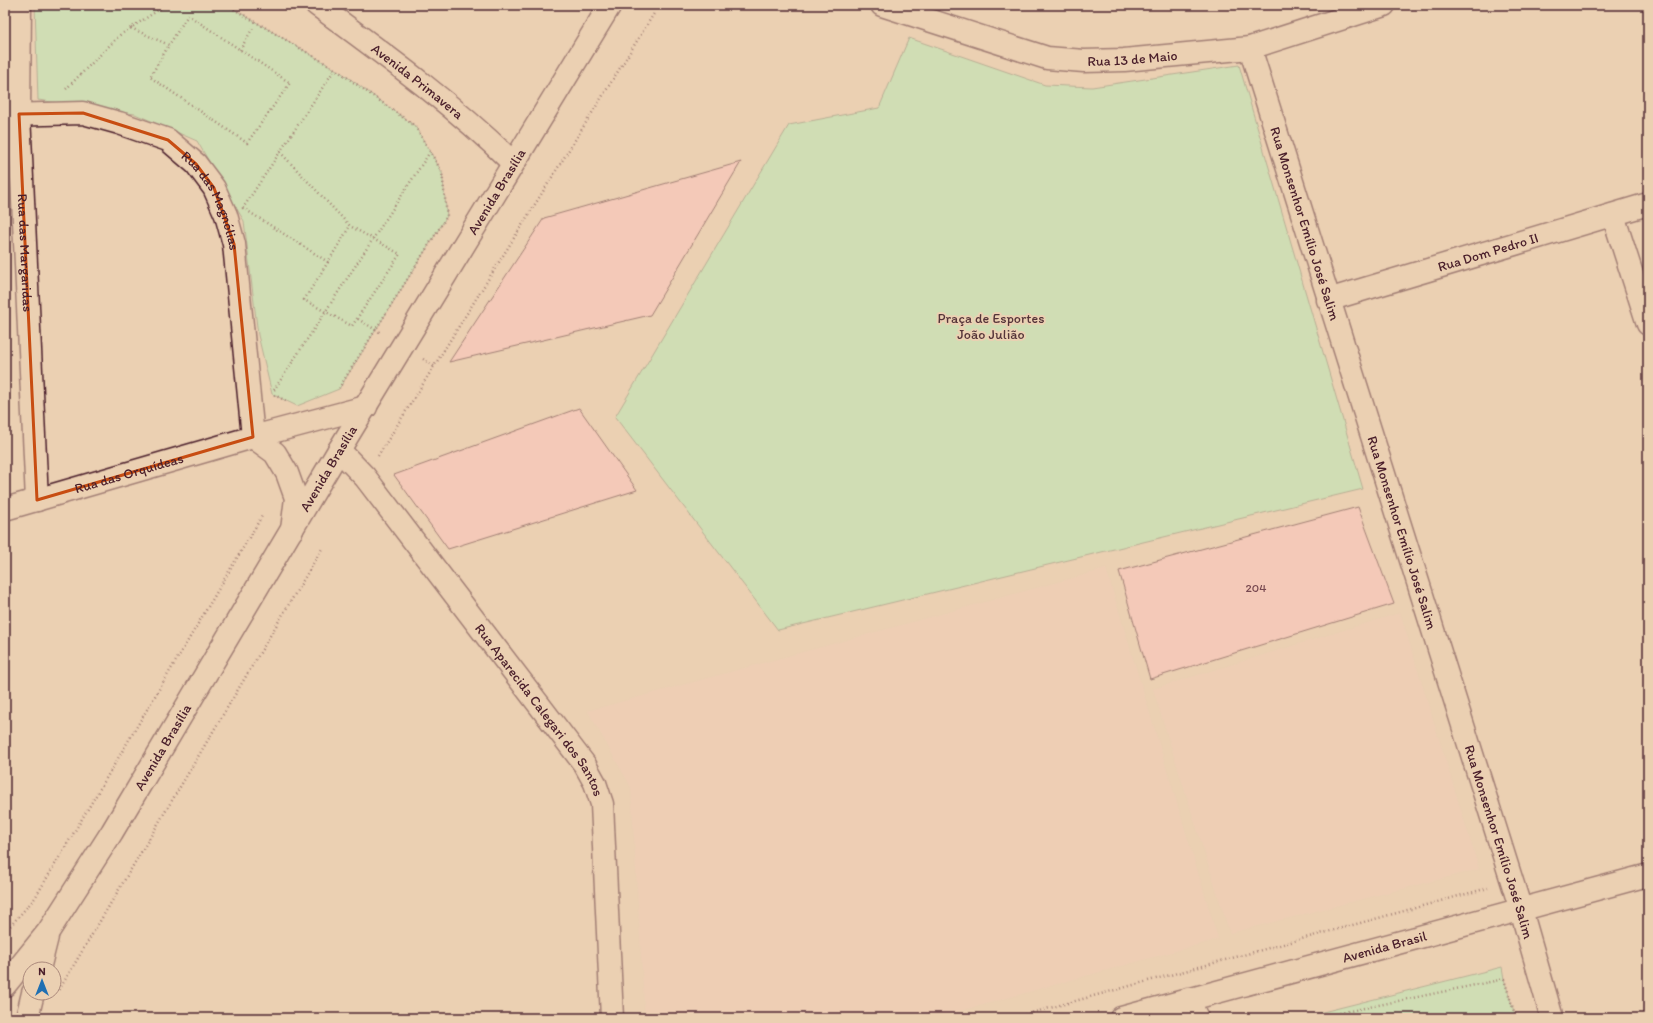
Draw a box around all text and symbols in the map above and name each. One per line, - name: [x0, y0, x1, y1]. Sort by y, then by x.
- street label: Avenida Primavera: [368, 40, 467, 123]
- street label: Rua 13 de Maio: [1087, 46, 1178, 69]
- street label: Rua Monsenhor Emílio José Salim: [1267, 125, 1344, 323]
- street label: Avenida Brasília: [464, 145, 529, 238]
- street label: Rua das Magnólias: [178, 147, 243, 251]
- street label: Rua das Margaridas: [14, 193, 37, 312]
- street label: Rua Dom Pedro II: [1436, 229, 1540, 275]
- park label: Praça de Esportes João Julião: [938, 310, 1044, 343]
- street label: Avenida Brasília: [296, 421, 361, 515]
- street label: Rua Monsenhor Emílio José Salim: [1364, 434, 1441, 632]
- street label: Rua das Orquídeas: [72, 449, 185, 497]
- house number: 204: [1246, 581, 1266, 595]
- street label: Rua Aparecida Calegari dos Santos: [472, 620, 607, 798]
- street label: Avenida Brasília: [130, 700, 195, 793]
- street label: Rua Monsenhor Emílio José Salim: [1461, 743, 1537, 941]
- street label: Avenida Brasil: [1340, 927, 1429, 966]
- north arrow: [22, 961, 62, 1001]
- text: N: [38, 965, 46, 978]

